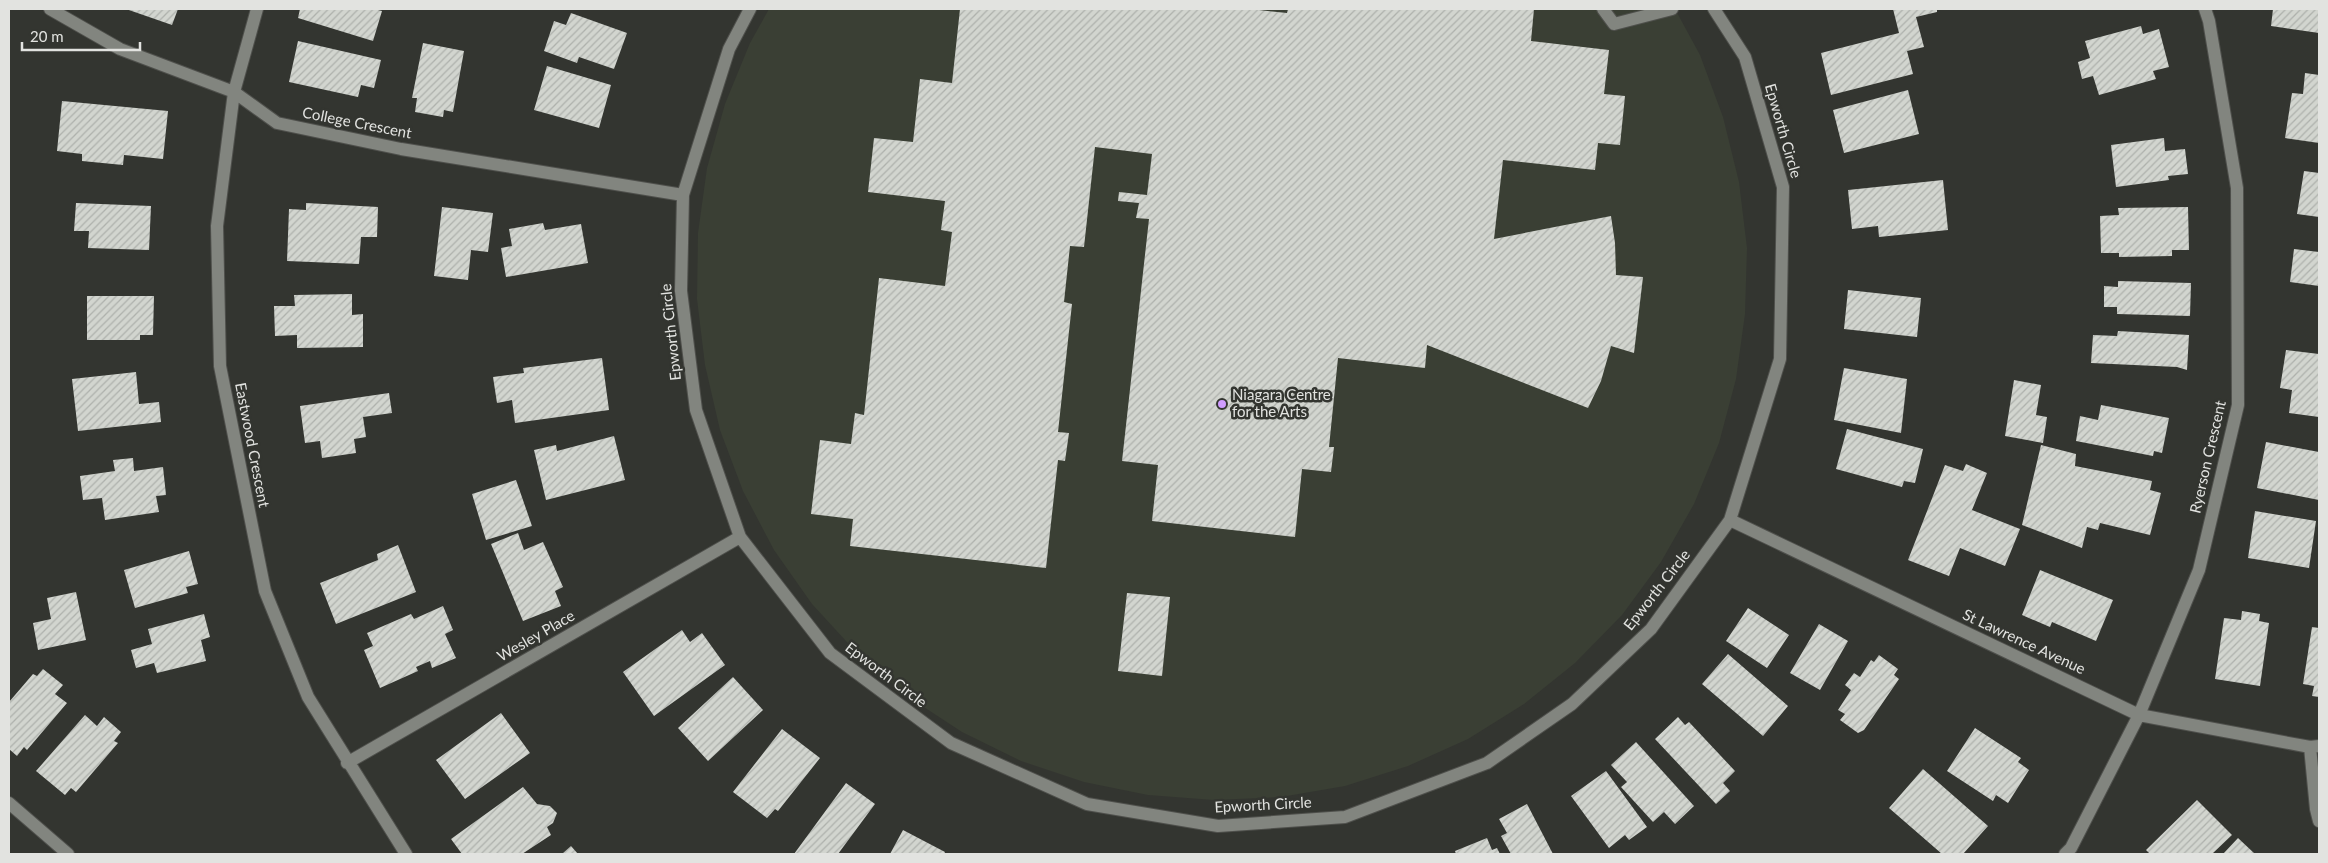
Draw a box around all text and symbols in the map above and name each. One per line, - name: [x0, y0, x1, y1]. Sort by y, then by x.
- scale bar: [22, 20, 140, 52]
- text: 20 m: [30, 27, 64, 45]
- street label: Epworth Circle: [1762, 81, 1806, 180]
- street label: College Crescent: [301, 103, 414, 142]
- street label: Epworth Circle: [656, 283, 684, 381]
- street label: Eastwood Crescent: [232, 381, 274, 509]
- place label: Niagara Centre for the Arts: [1232, 385, 1331, 420]
- marker: Niagara Centre for the Arts: [1216, 398, 1228, 410]
- street label: Ryerson Crescent: [2185, 398, 2229, 515]
- street label: Epworth Circle: [1619, 545, 1693, 633]
- street label: St Lawrence Avenue: [1960, 605, 2089, 677]
- street label: Wesley Place: [494, 606, 578, 665]
- street label: Epworth Circle: [842, 638, 931, 711]
- street label: Epworth Circle: [1214, 792, 1312, 816]

